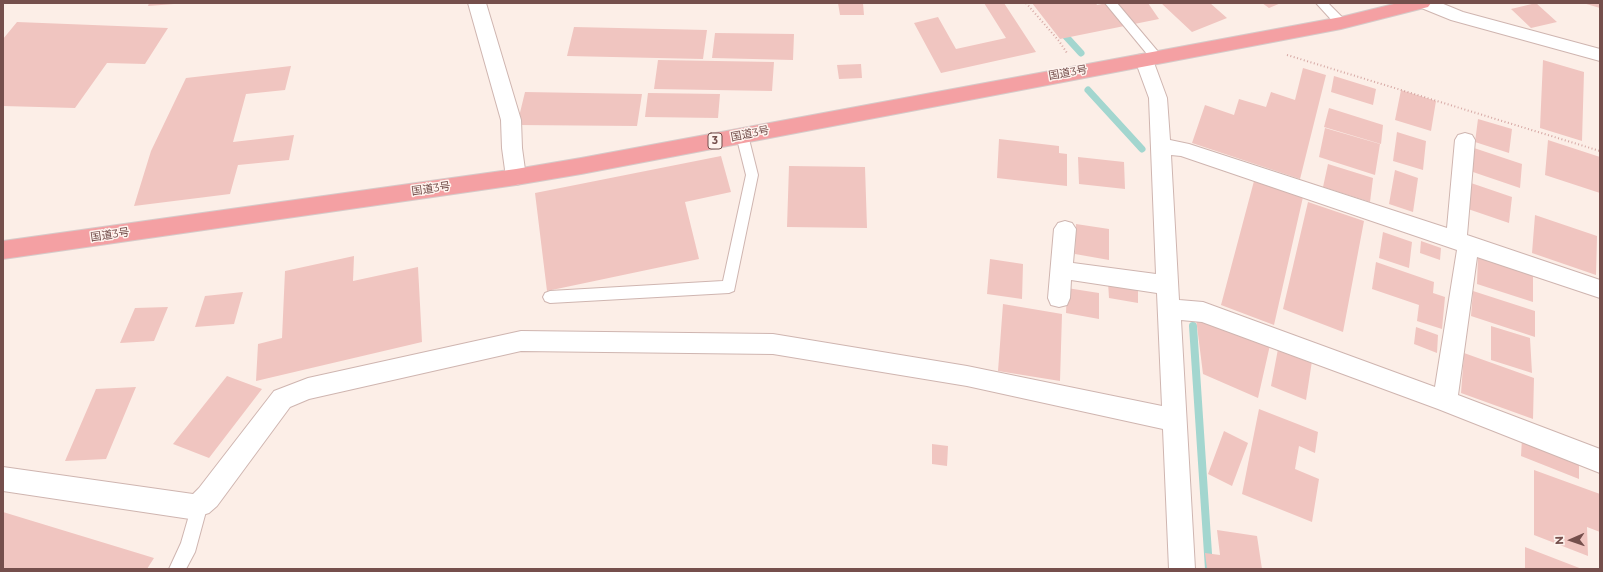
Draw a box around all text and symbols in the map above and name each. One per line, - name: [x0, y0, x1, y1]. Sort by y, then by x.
- street label: 国道3号: [1048, 63, 1088, 83]
- street label: 国道3号: [729, 124, 771, 144]
- road number: 3: [708, 133, 722, 149]
- street label: 国道3号: [411, 180, 451, 198]
- street label: 国道3号: [90, 226, 130, 244]
- north arrow: [1551, 520, 1591, 560]
- text: N: [1552, 536, 1566, 545]

